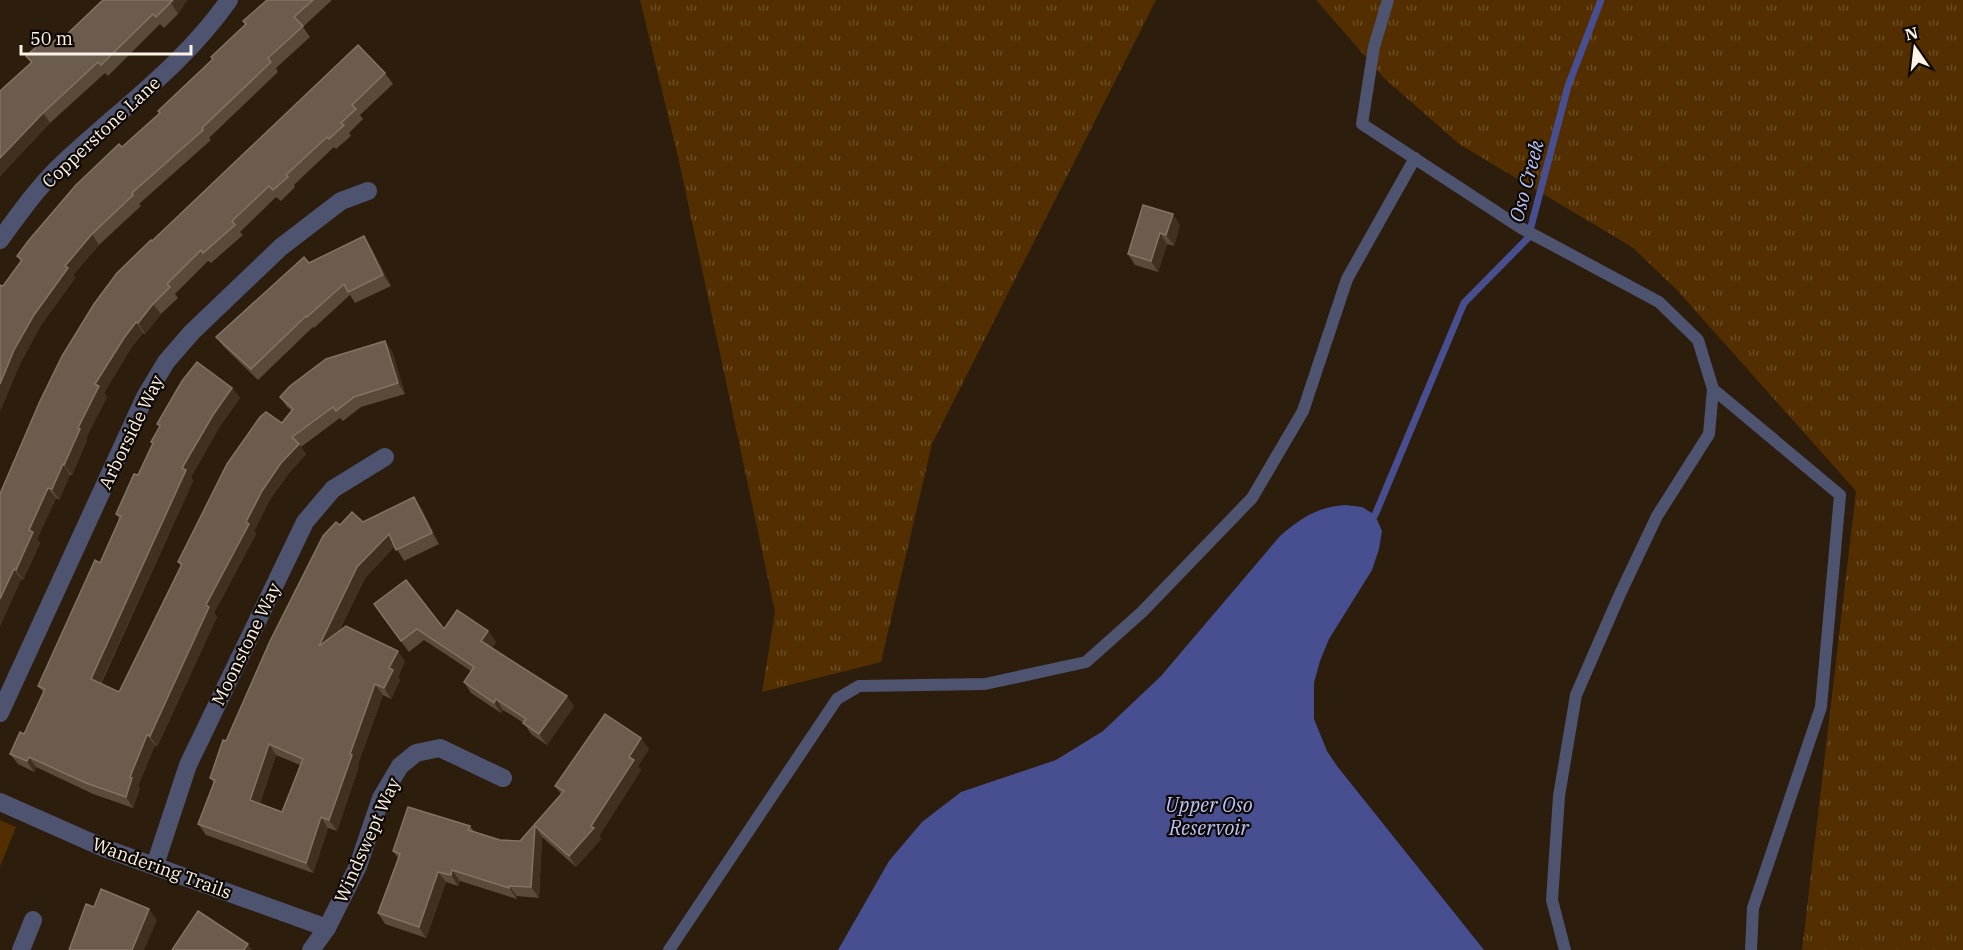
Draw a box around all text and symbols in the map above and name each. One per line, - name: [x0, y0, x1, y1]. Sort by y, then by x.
- scale bar: [21, 18, 190, 56]
- north arrow: [1885, 18, 1945, 78]
- text: N: [1903, 22, 1920, 45]
- text: 50 m: [30, 27, 73, 50]
- street label: Copperstone Lane: [37, 71, 165, 193]
- water label: Oso Creek: [1502, 137, 1550, 225]
- street label: Arborside Way: [93, 371, 169, 493]
- street label: Moonstone Way: [206, 578, 286, 709]
- street label: Windswept Way: [329, 773, 405, 906]
- water label: Upper Oso Reservoir: [1165, 791, 1253, 841]
- street label: Wandering Trails: [89, 832, 235, 904]

